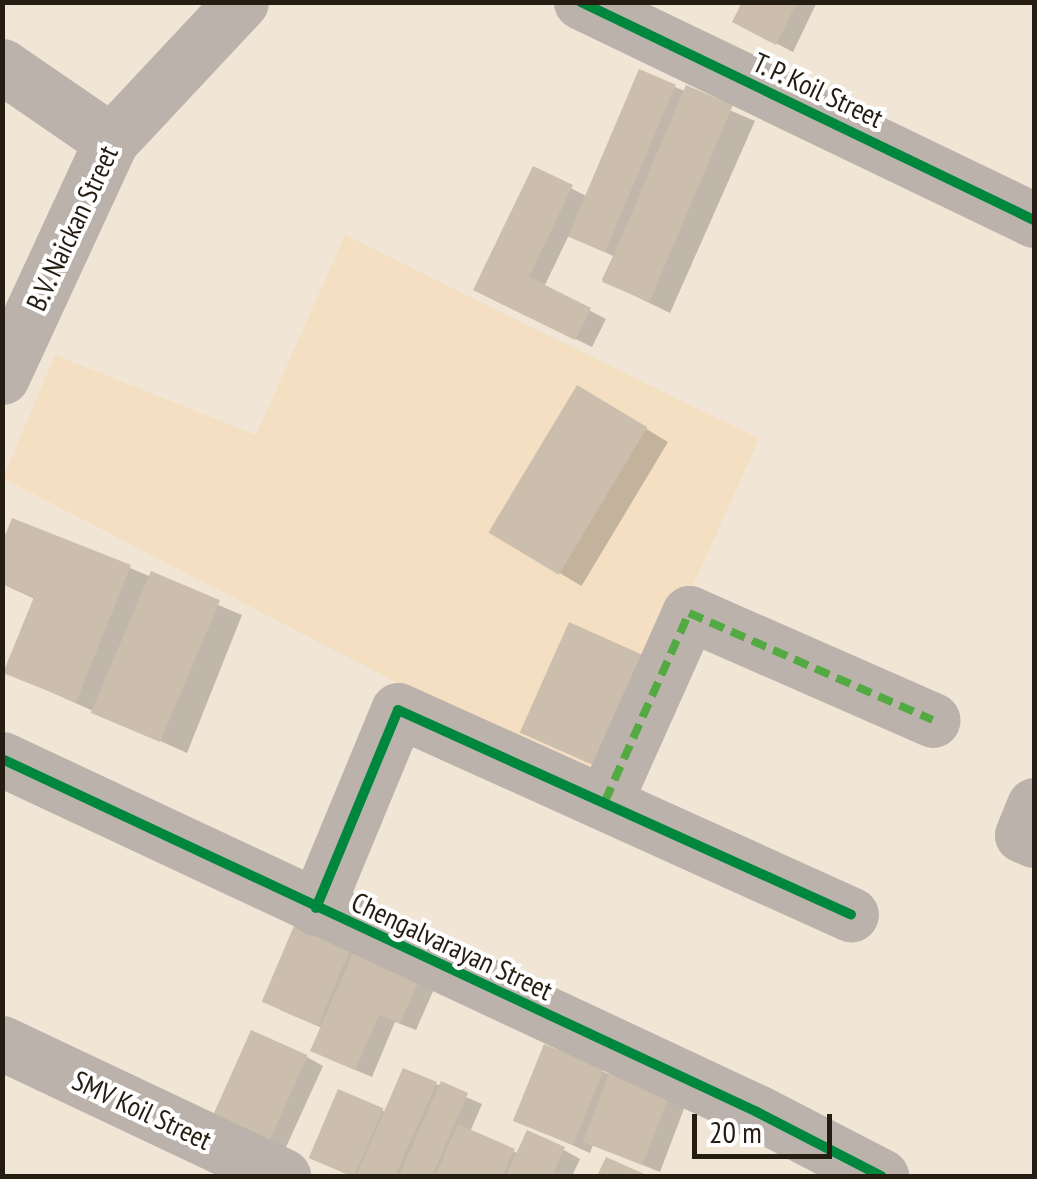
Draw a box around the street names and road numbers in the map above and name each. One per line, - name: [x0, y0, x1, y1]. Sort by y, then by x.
- street label: T. P. Koil Street: [746, 45, 890, 135]
- street label: B.V. Naickan Street: [19, 139, 125, 317]
- street label: Chengalvarayan Street: [346, 885, 558, 1007]
- street label: SMV Koil Street: [67, 1063, 217, 1157]

